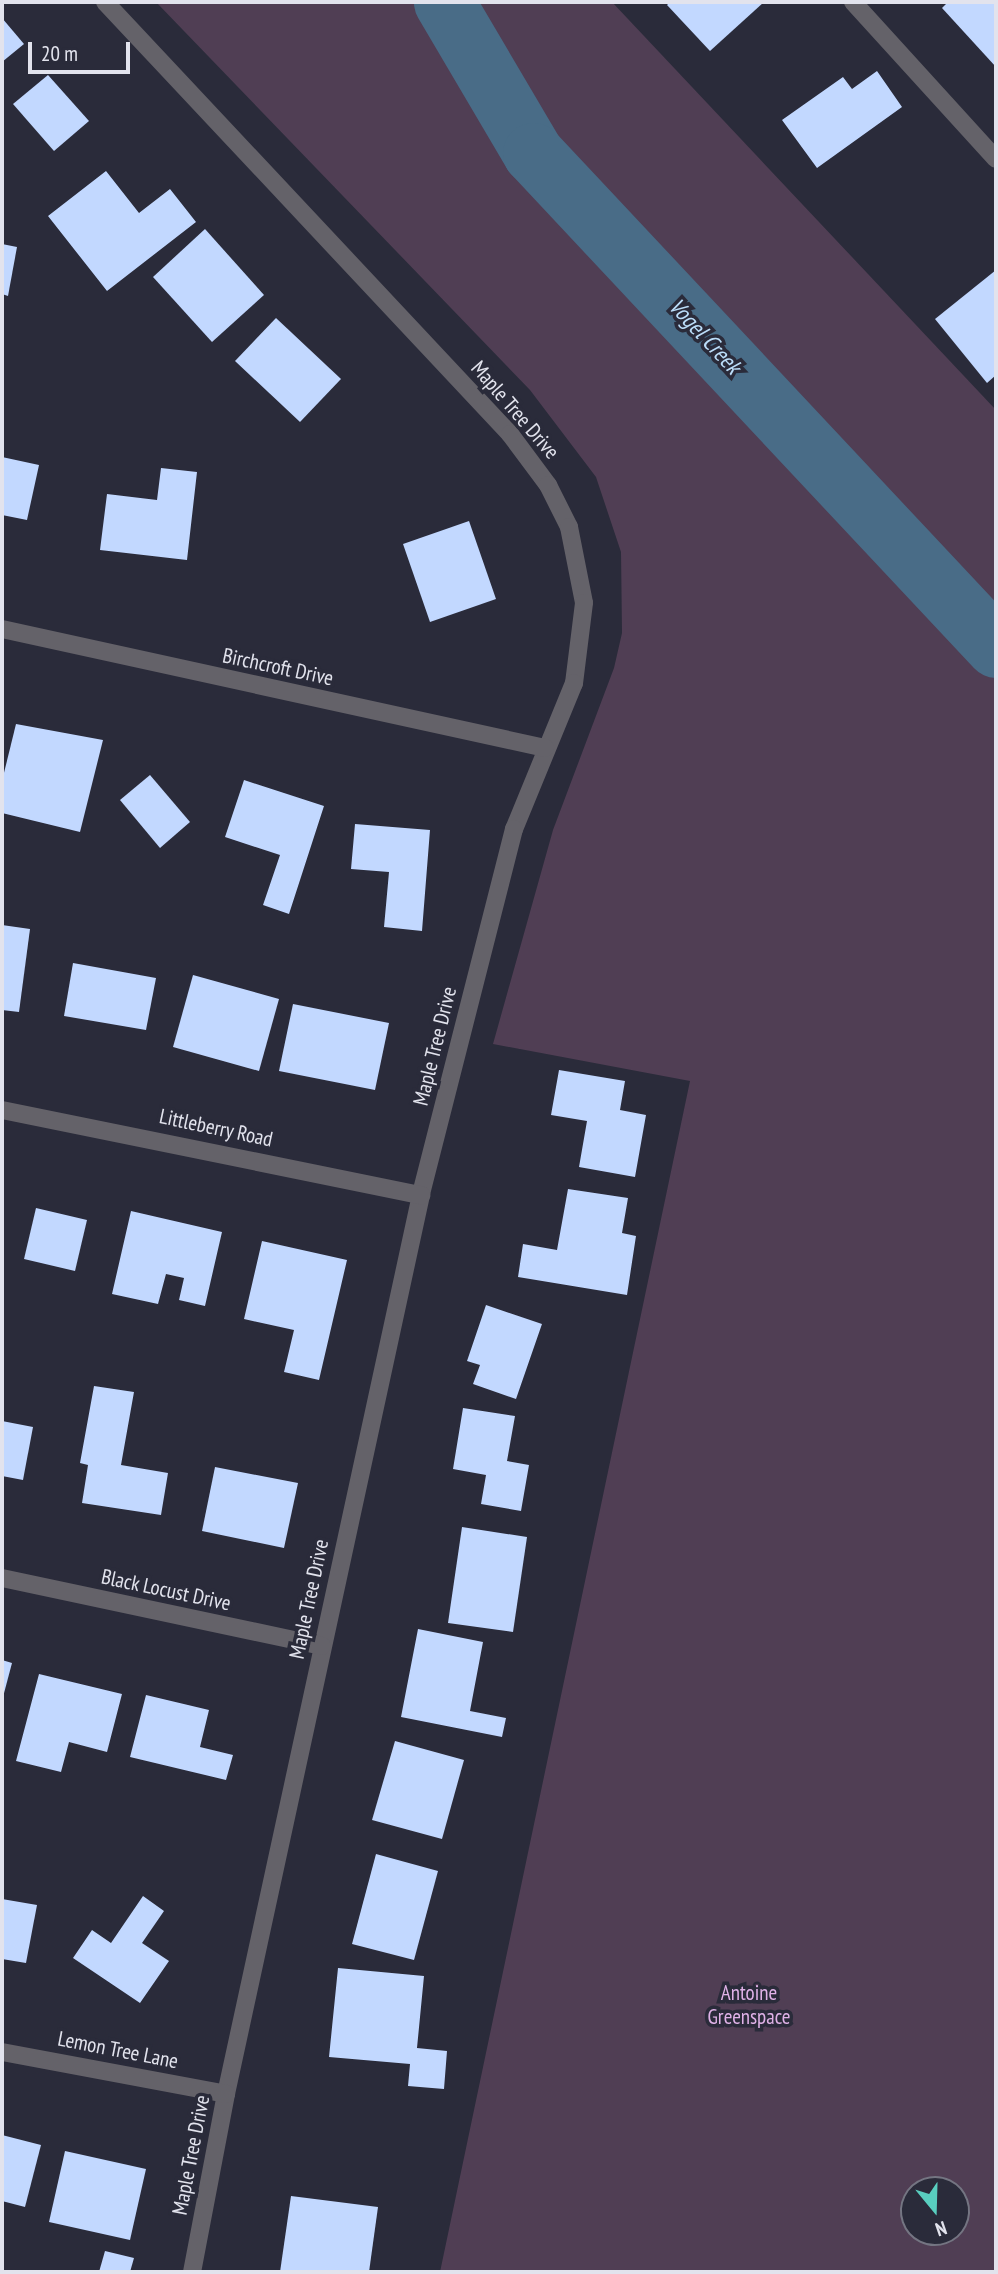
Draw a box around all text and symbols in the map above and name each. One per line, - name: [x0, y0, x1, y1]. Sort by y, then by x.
- scale bar: [32, 28, 133, 72]
- text: 20 m: [41, 40, 78, 67]
- water label: Vogel Creek: [663, 292, 747, 380]
- street label: Maple Tree Drive: [465, 356, 565, 464]
- street label: Birchcroft Drive: [220, 643, 336, 691]
- street label: Maple Tree Drive: [408, 984, 462, 1108]
- street label: Littleberry Road: [157, 1104, 275, 1152]
- street label: Maple Tree Drive: [284, 1537, 334, 1661]
- street label: Black Locust Drive: [99, 1564, 233, 1616]
- park label: Antoine Greenspace: [708, 1980, 790, 2030]
- street label: Lemon Tree Lane: [55, 2026, 181, 2074]
- street label: Maple Tree Drive: [167, 2093, 215, 2217]
- north arrow: [900, 2176, 970, 2246]
- text: N: [932, 2216, 950, 2242]

